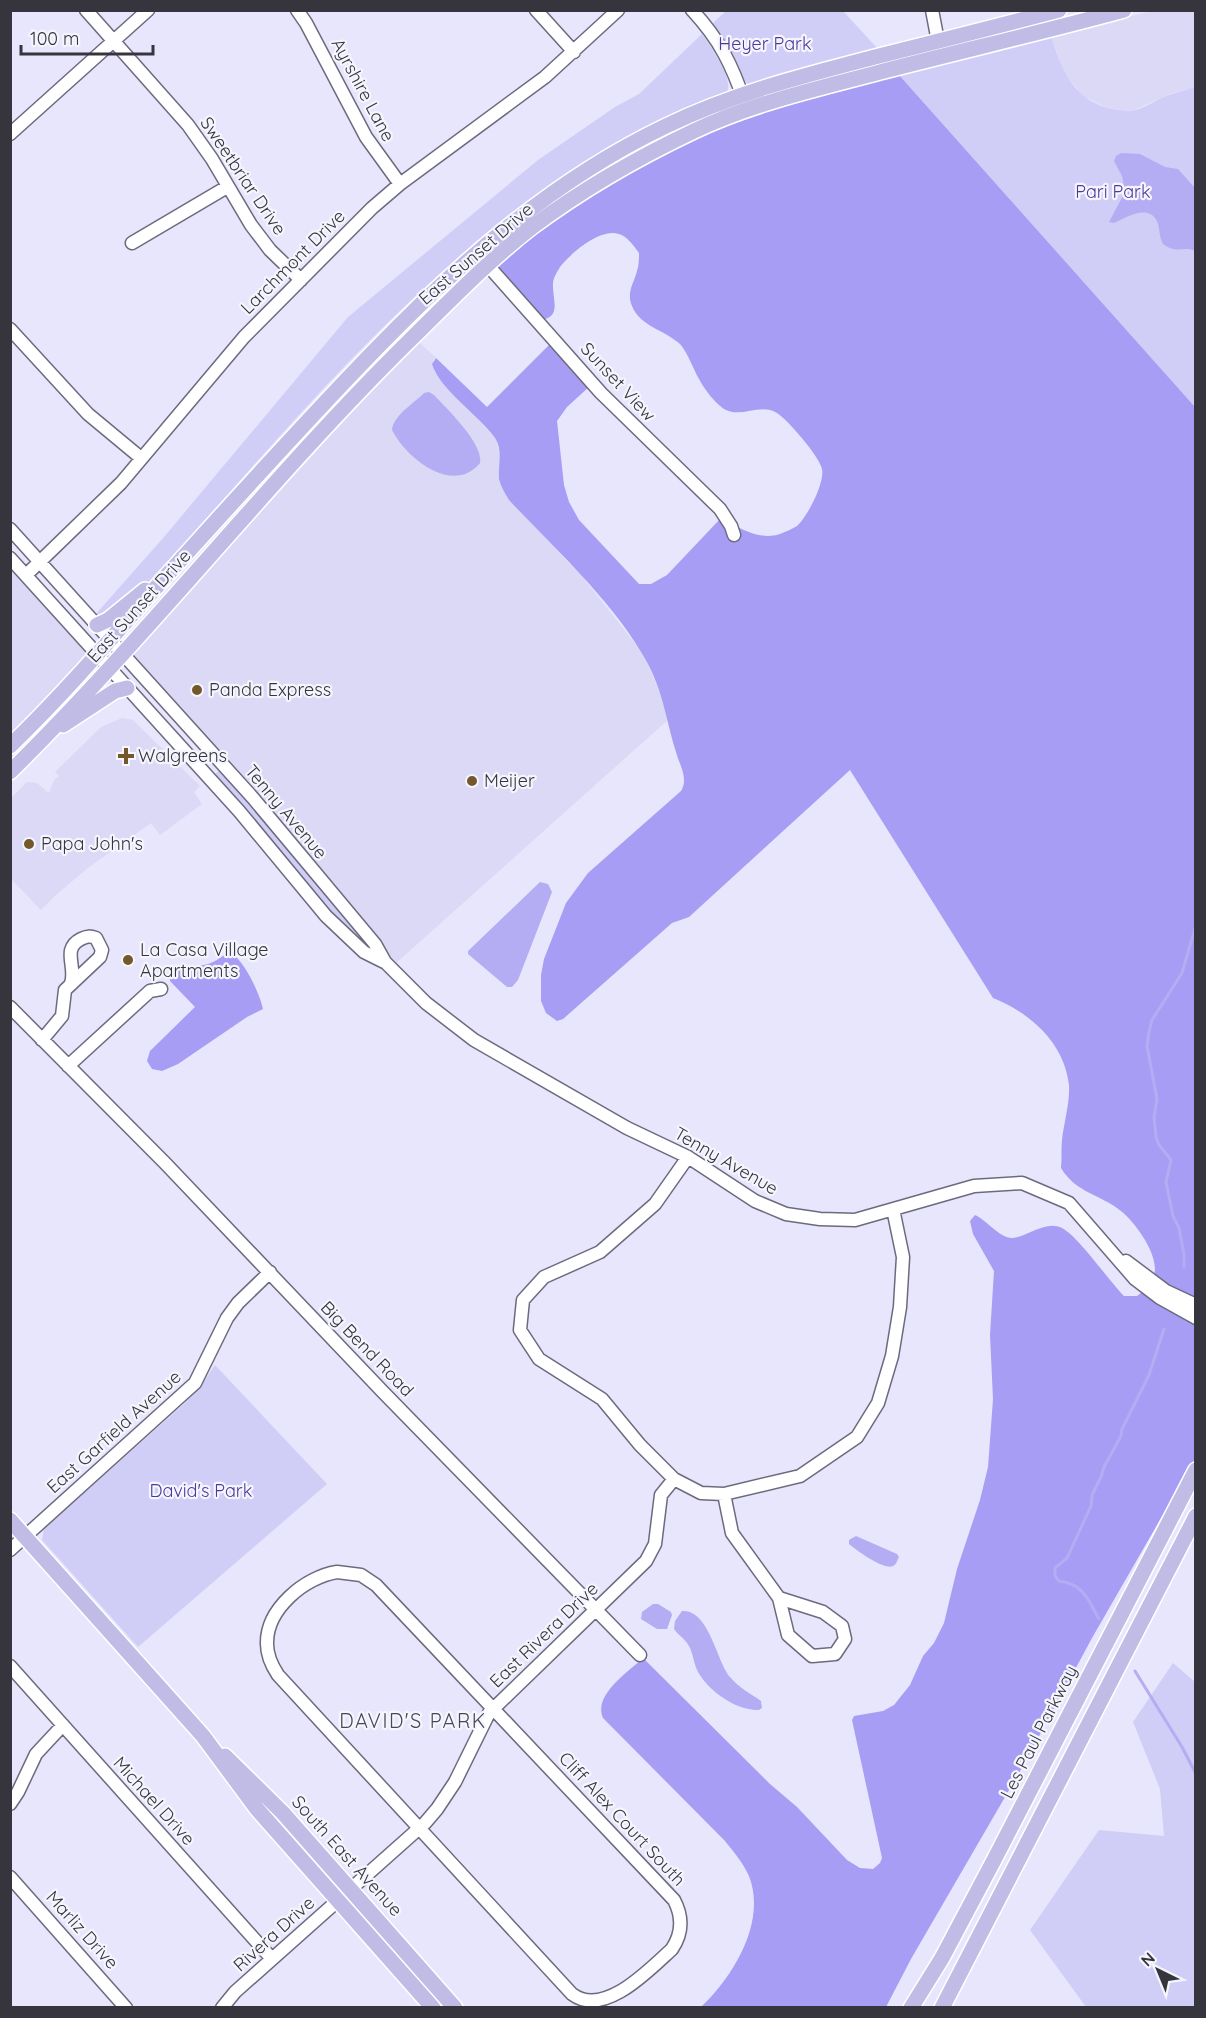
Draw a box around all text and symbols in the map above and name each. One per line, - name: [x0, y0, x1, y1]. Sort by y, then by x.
- scale bar: [21, 18, 153, 56]
- text: 100 m: [30, 27, 79, 50]
- park label: Heyer Park: [718, 32, 812, 55]
- street label: Ayrshire Lane: [327, 34, 400, 145]
- street label: Sweetbriar Drive: [195, 112, 291, 239]
- park label: Pari Park: [1075, 180, 1151, 203]
- street label: East Sunset Drive: [414, 198, 538, 310]
- street label: Larchmont Drive: [236, 205, 350, 319]
- street label: Sunset View: [576, 337, 661, 426]
- street label: East Sunset Drive: [82, 544, 195, 667]
- place label: Panda Express: [209, 678, 331, 701]
- marker: Panda Express: [190, 683, 204, 697]
- place label: Walgreens: [138, 744, 227, 767]
- marker: Walgreens: [119, 749, 133, 763]
- street label: Tenny Avenue: [240, 760, 333, 864]
- place label: Meijer: [484, 769, 535, 792]
- marker: Meijer: [465, 774, 479, 788]
- place label: Papa John's: [41, 832, 143, 855]
- marker: Papa John's: [22, 837, 36, 851]
- place label: La Casa Village Apartments: [140, 938, 269, 982]
- marker: La Casa Village Apartments: [121, 953, 135, 967]
- street label: Tenny Avenue: [670, 1122, 782, 1200]
- street label: Big Bend Road: [316, 1296, 419, 1401]
- street label: East Garfield Avenue: [42, 1365, 186, 1498]
- park label: David's Park: [150, 1479, 252, 1502]
- street label: East Rivera Drive: [485, 1577, 603, 1692]
- street label: Les Paul Parkway: [995, 1661, 1082, 1802]
- district label: DAVID'S PARK: [339, 1708, 487, 1733]
- street label: Cliff Alex Court South: [554, 1747, 691, 1891]
- street label: Michael Drive: [108, 1751, 200, 1850]
- street label: South East Avenue: [287, 1791, 408, 1921]
- street label: Marliz Drive: [41, 1886, 124, 1974]
- street label: Rivera Drive: [228, 1891, 319, 1976]
- north arrow: [1128, 1940, 1188, 2000]
- text: N: [1137, 1948, 1159, 1970]

